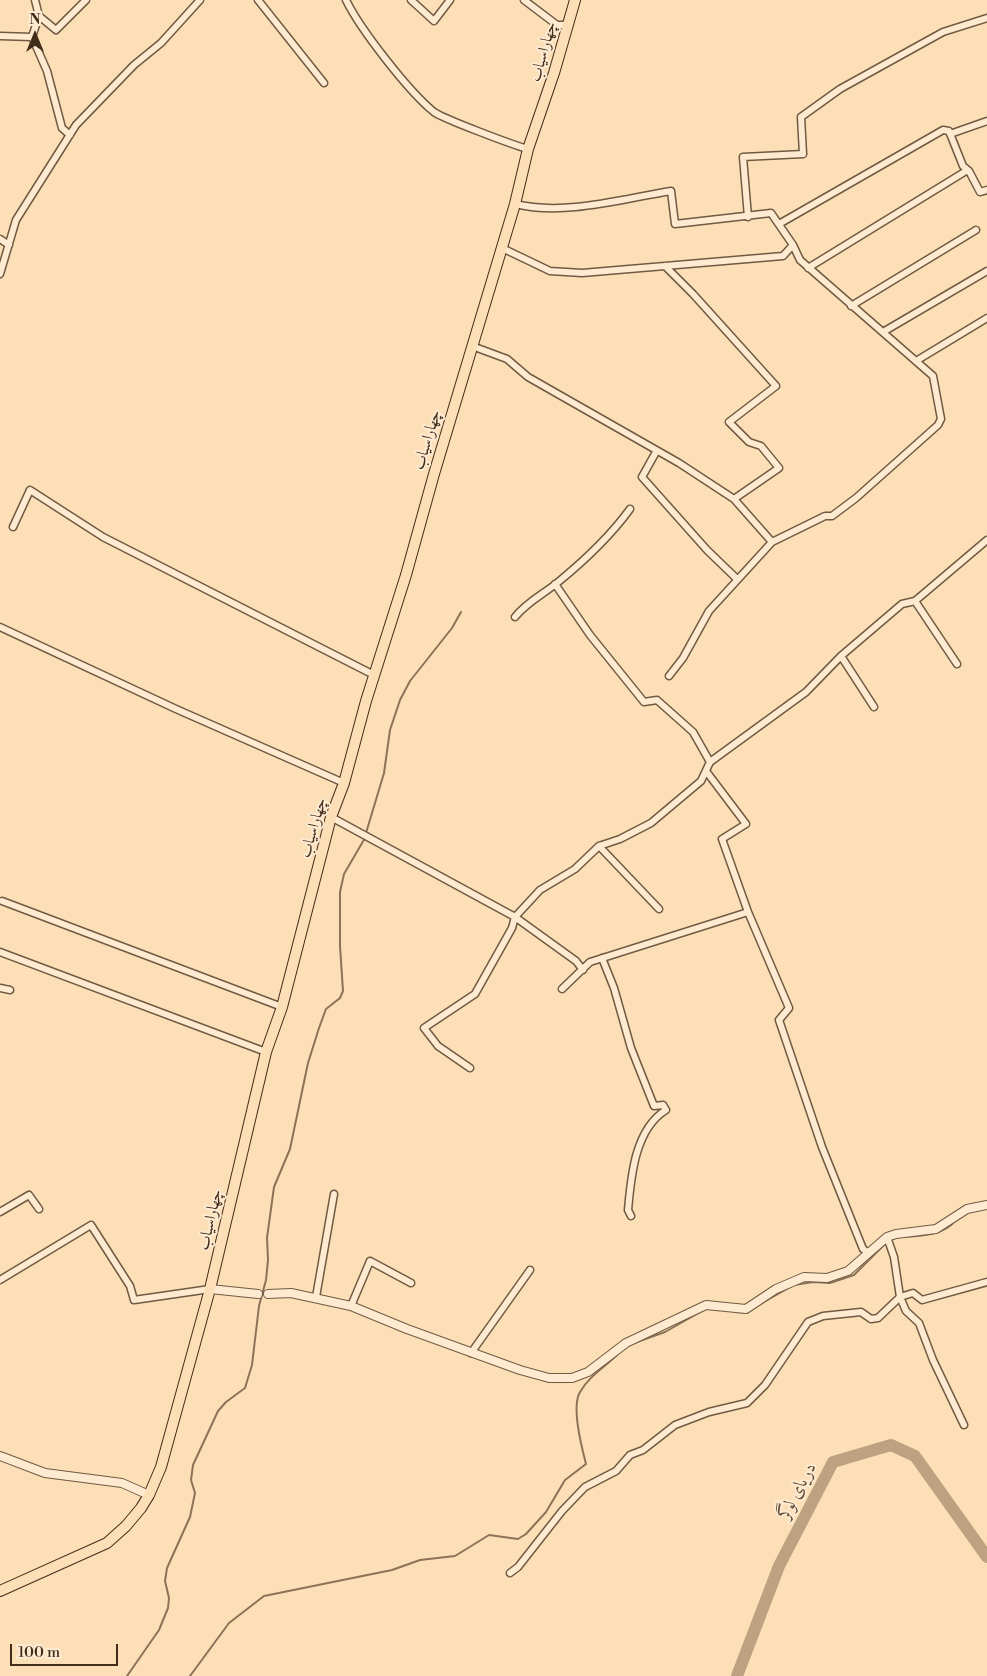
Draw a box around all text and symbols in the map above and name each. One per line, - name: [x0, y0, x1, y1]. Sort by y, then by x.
- north arrow: [10, 10, 60, 60]
- text: N: [29, 11, 41, 29]
- street label: چهاراسیاب: [526, 20, 562, 84]
- street label: چهاراسیاب: [410, 408, 446, 472]
- street label: چهاراسیاب: [296, 796, 332, 860]
- street label: چهاراسیاب: [195, 1188, 227, 1252]
- water label: دریای لوگر: [774, 1459, 822, 1523]
- scale bar: [12, 1634, 120, 1666]
- text: 100 m: [18, 1643, 60, 1662]

